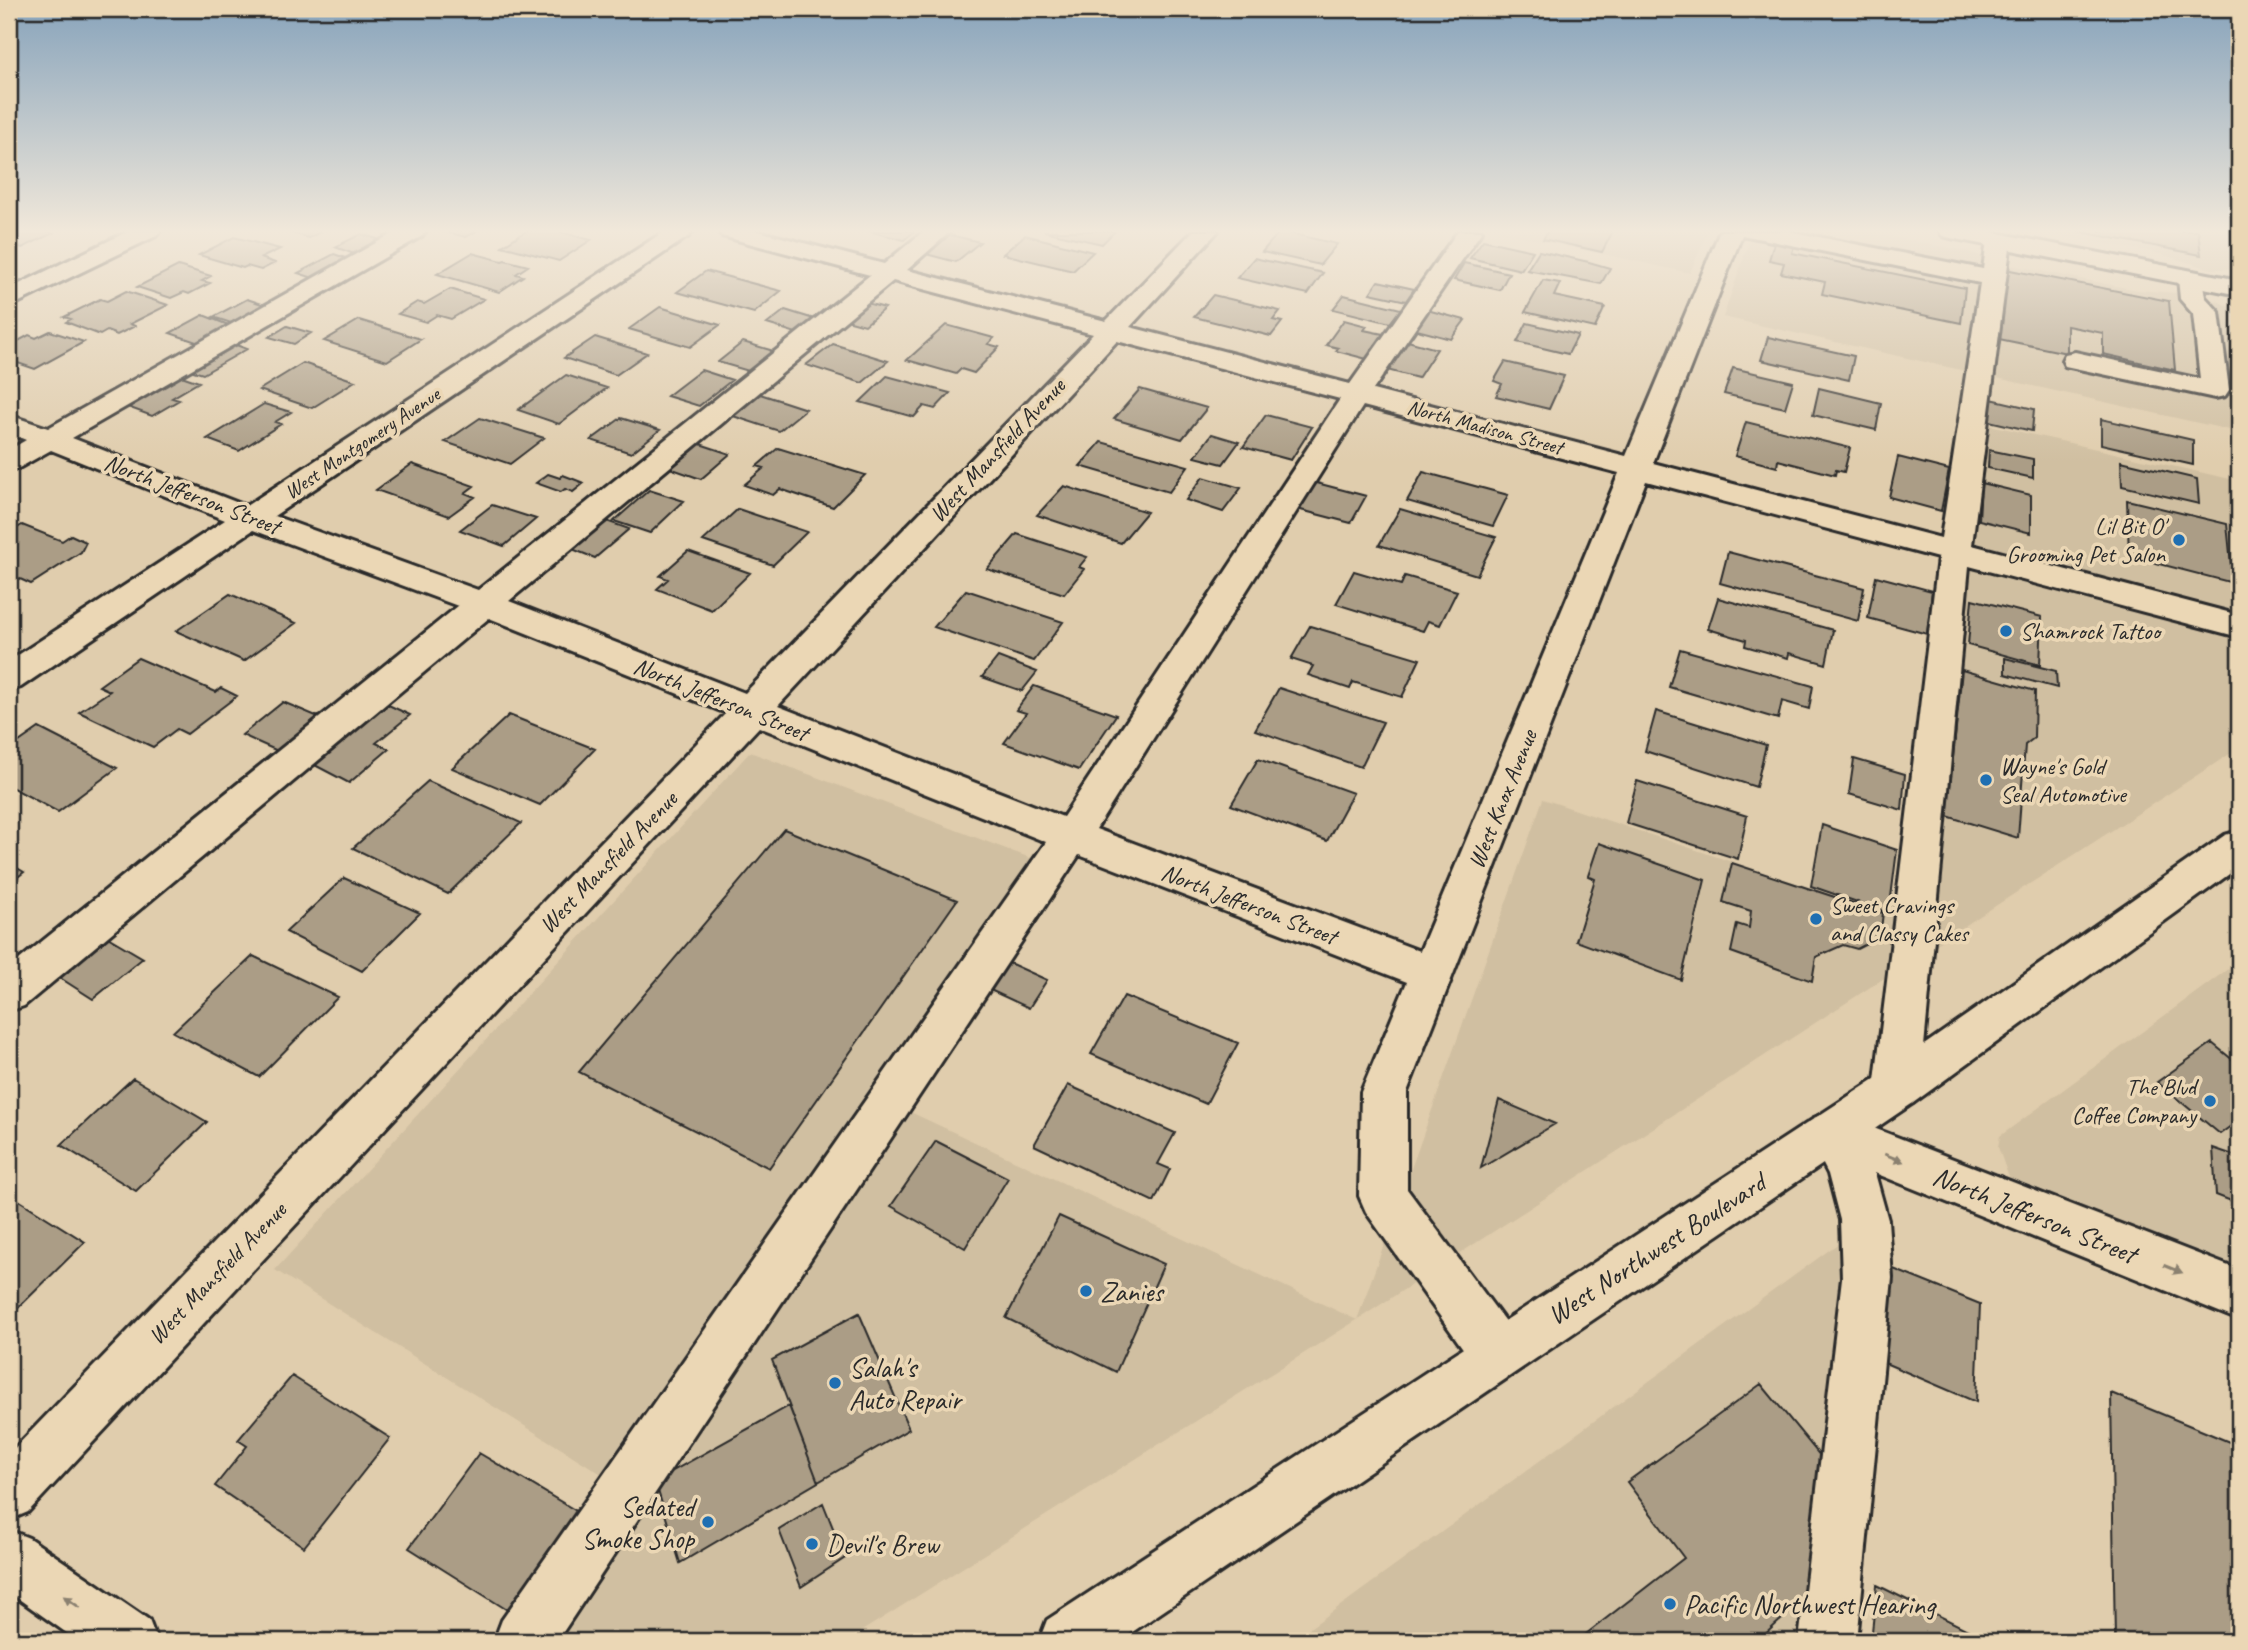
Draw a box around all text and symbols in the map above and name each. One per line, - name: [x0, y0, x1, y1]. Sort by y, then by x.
- street label: West Mansfield Avenue: [922, 370, 1073, 528]
- street label: West Montgomery Avenue: [279, 380, 446, 505]
- street label: North Madison Street: [1405, 394, 1568, 461]
- street label: North Jefferson Street: [100, 447, 287, 542]
- place label: Lil Bit O' Grooming Pet Salon: [2007, 511, 2169, 569]
- marker: Lil Bit O' Grooming Pet Salon: [2171, 532, 2187, 548]
- place label: Shamrock Tattoo: [2020, 616, 2162, 646]
- marker: Shamrock Tattoo: [1998, 623, 2014, 639]
- street label: North Jefferson Street: [629, 650, 815, 749]
- street label: West Knox Avenue: [1461, 723, 1544, 873]
- place label: Wayne's Gold Seal Automotive: [2000, 751, 2128, 809]
- marker: Wayne's Gold Seal Automotive: [1978, 772, 1994, 788]
- street label: West Mansfield Avenue: [532, 783, 685, 939]
- street label: North Jefferson Street: [1157, 857, 1344, 952]
- place label: Sweet Cravings and Classy Cakes: [1830, 890, 1970, 948]
- marker: Sweet Cravings and Classy Cakes: [1808, 911, 1824, 927]
- place label: The Blvd Coffee Company: [2072, 1072, 2200, 1130]
- marker: The Blvd Coffee Company: [2202, 1093, 2218, 1109]
- one-way arrow: [1883, 1153, 1904, 1164]
- street label: North Jefferson Street: [1928, 1158, 2145, 1273]
- street label: West Northwest Boulevard: [1541, 1163, 1775, 1332]
- street label: West Mansfield Avenue: [141, 1194, 294, 1350]
- one-way arrow: [2163, 1264, 2184, 1275]
- place label: Zanies: [1100, 1274, 1165, 1309]
- marker: Zanies: [1078, 1283, 1094, 1299]
- place label: Salah's Auto Repair: [849, 1350, 963, 1417]
- marker: Salah's Auto Repair: [827, 1375, 843, 1391]
- place label: Sedated Smoke Shop: [581, 1489, 698, 1556]
- marker: Sedated Smoke Shop: [700, 1514, 716, 1530]
- place label: Devil's Brew: [826, 1527, 941, 1562]
- marker: Devil's Brew: [804, 1536, 820, 1552]
- place label: Pacific Northwest Hearing: [1684, 1587, 1937, 1622]
- one-way arrow: [63, 1595, 81, 1609]
- marker: Pacific Northwest Hearing: [1662, 1596, 1678, 1612]

